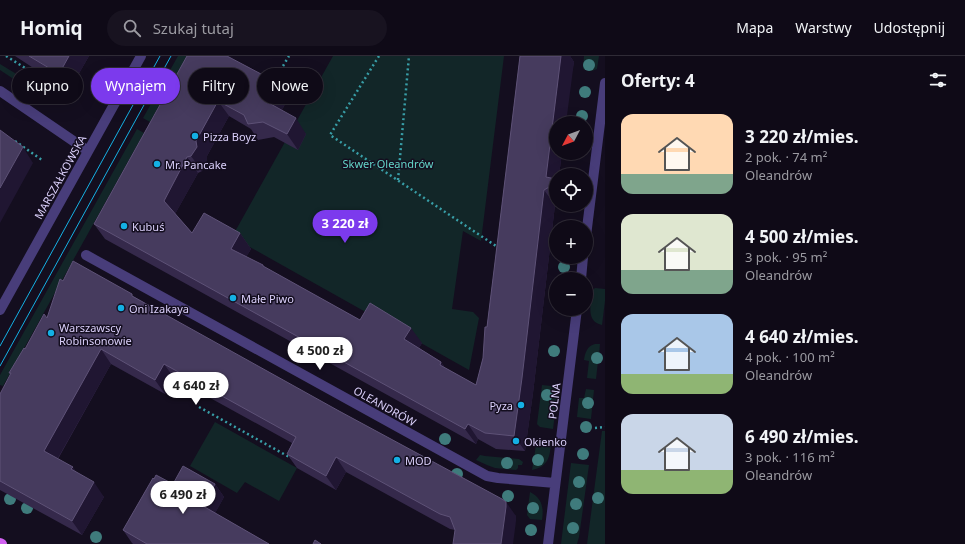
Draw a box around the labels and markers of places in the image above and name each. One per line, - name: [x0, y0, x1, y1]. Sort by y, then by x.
- place label: Pizza Boyz: [203, 129, 256, 144]
- marker: Pizza Boyz: [190, 131, 200, 141]
- place label: Mr. Pancake: [165, 157, 227, 172]
- marker: Mr. Pancake: [152, 159, 162, 169]
- pin: 3 220 zł: [304, 210, 386, 244]
- place label: Kubuś: [132, 219, 164, 234]
- marker: Kubuś: [119, 221, 129, 231]
- place label: Małe Piwo: [241, 291, 294, 306]
- marker: Małe Piwo: [228, 293, 238, 303]
- place label: Oni Izakaya: [129, 301, 189, 316]
- marker: Oni Izakaya: [116, 303, 126, 313]
- place label: Warszawscy Robinsonowie: [59, 320, 132, 348]
- marker: Warszawscy Robinsonowie: [46, 328, 56, 338]
- pin: 4 500 zł: [279, 337, 361, 371]
- pin: 4 640 zł: [155, 372, 237, 406]
- place label: Pyza: [489, 398, 513, 413]
- marker: Pyza: [516, 400, 526, 410]
- place label: Okienko: [524, 434, 567, 449]
- marker: Okienko: [511, 436, 521, 446]
- place label: MOD: [405, 453, 432, 468]
- marker: MOD: [392, 455, 402, 465]
- pin: 6 490 zł: [142, 481, 224, 515]

